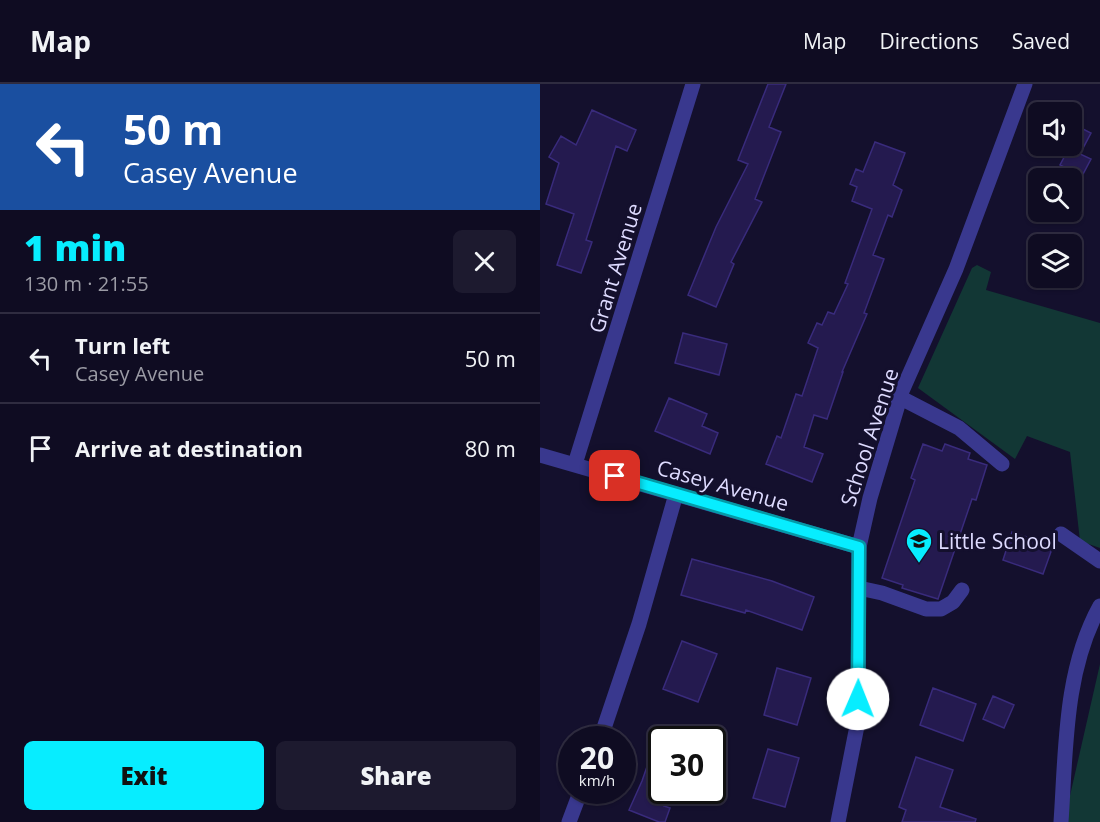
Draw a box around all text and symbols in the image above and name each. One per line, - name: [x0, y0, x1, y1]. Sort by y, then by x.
- text: Map: [30, 22, 91, 60]
- text: Map: [803, 27, 846, 55]
- text: Directions: [879, 27, 979, 55]
- text: Saved: [1012, 27, 1070, 55]
- text: 50 m: [123, 100, 223, 157]
- map controls: [1028, 102, 1082, 288]
- button: sound: [1028, 102, 1082, 156]
- icon: left: [24, 108, 102, 186]
- text: Casey Avenue: [123, 154, 298, 191]
- button: search: [1028, 168, 1082, 222]
- street label: Grant Avenue: [582, 200, 648, 336]
- text: 1 min: [24, 223, 126, 272]
- button: close: [453, 230, 516, 293]
- button: layers: [1028, 234, 1082, 288]
- text: 130 m · 21:55: [24, 270, 149, 297]
- text: Turn left: [75, 330, 170, 360]
- icon: left: [24, 342, 57, 375]
- text: 50 m: [465, 343, 516, 373]
- text: Casey Avenue: [75, 360, 204, 387]
- street label: School Avenue: [833, 364, 905, 510]
- icon: arrive: [24, 432, 57, 465]
- text: Arrive at destination: [75, 433, 303, 463]
- text: 80 m: [465, 433, 516, 463]
- pin: [589, 450, 640, 501]
- street label: Casey Avenue: [654, 453, 792, 517]
- icon: arrive: [598, 459, 631, 492]
- school or university icon: Little School: [904, 526, 934, 564]
- place label: Little School: [938, 527, 1057, 555]
- position arrow: [826, 667, 890, 731]
- speed limit sign: 30: [648, 726, 726, 804]
- text: 20: [580, 737, 614, 778]
- button: Exit: [24, 741, 264, 810]
- button: Share: [276, 741, 516, 810]
- text: km/h: [579, 770, 615, 790]

